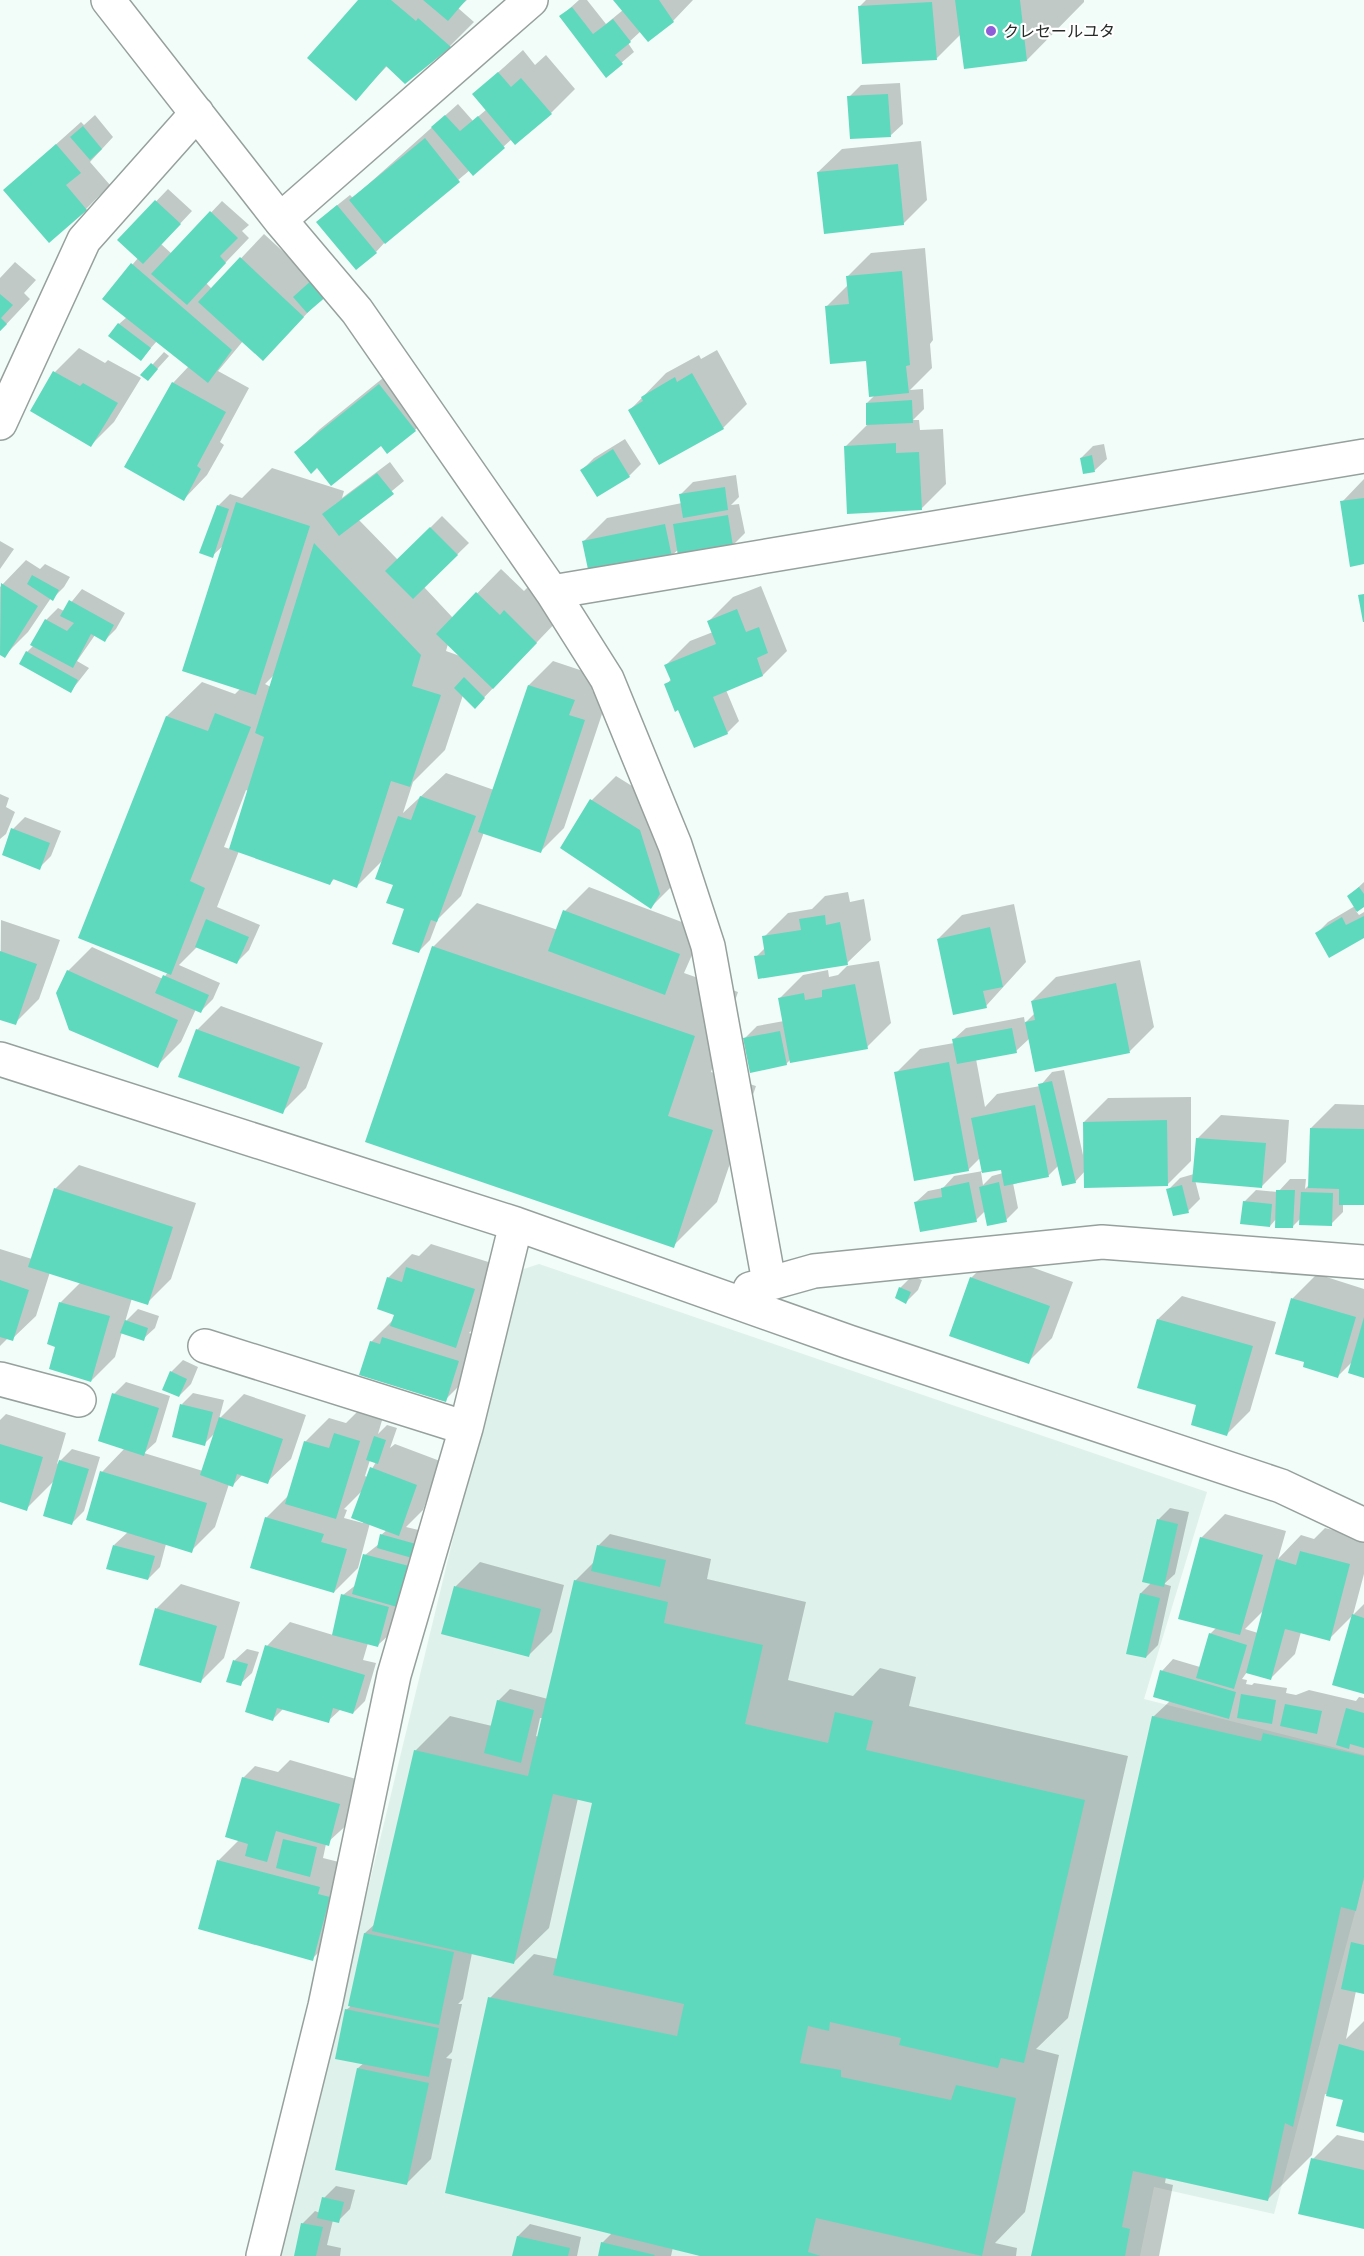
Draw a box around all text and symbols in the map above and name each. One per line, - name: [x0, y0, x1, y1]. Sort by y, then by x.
- place label: クレセールユタ: [1003, 22, 1115, 41]
- marker: クレセールユタ: [984, 24, 998, 38]

